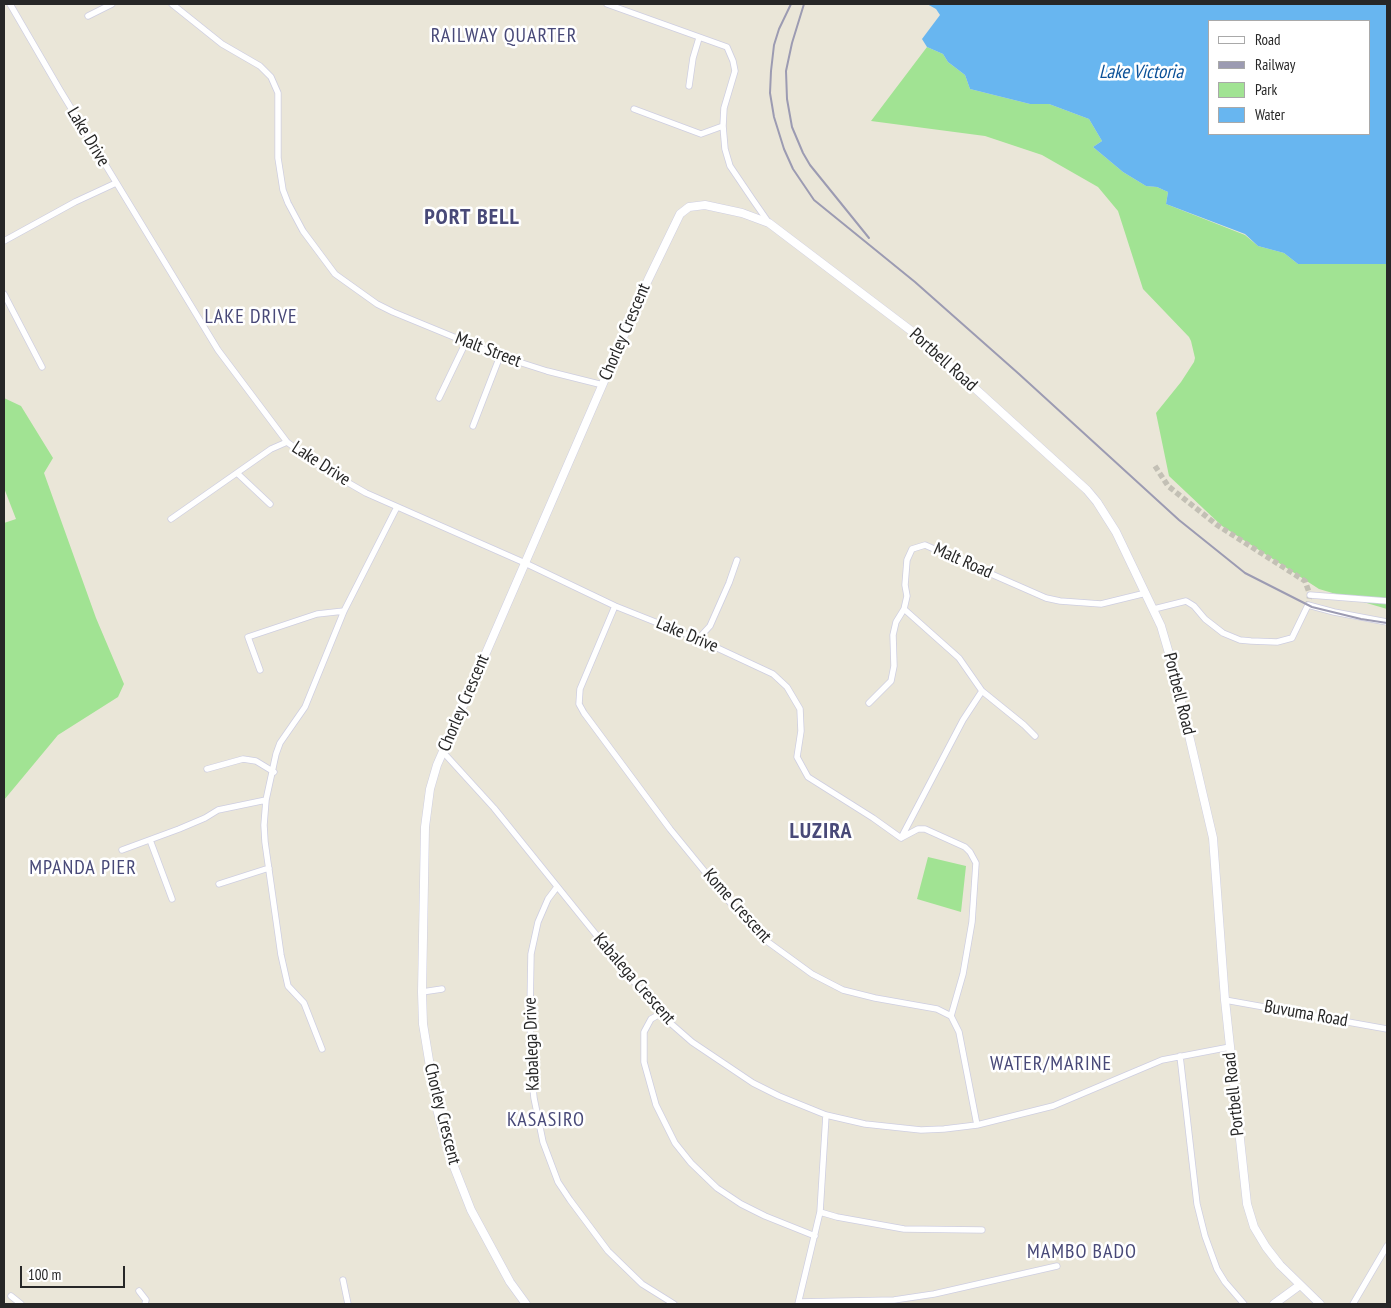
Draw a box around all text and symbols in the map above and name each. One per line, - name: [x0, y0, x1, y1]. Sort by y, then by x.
- legend: [1208, 20, 1371, 135]
- district label: RAILWAY QUARTER: [429, 24, 579, 48]
- text: Road: [1255, 30, 1281, 49]
- text: Railway: [1255, 55, 1295, 74]
- water label: Lake Victoria: [1099, 62, 1183, 84]
- text: Park: [1255, 80, 1277, 99]
- street label: Lake Drive: [62, 104, 114, 170]
- text: Water: [1255, 105, 1285, 124]
- district label: PORT BELL: [423, 205, 521, 231]
- street label: Chorley Crescent: [595, 280, 655, 384]
- district label: LAKE DRIVE: [203, 305, 299, 329]
- street label: Portbell Road: [905, 324, 981, 396]
- street label: Malt Street: [452, 328, 524, 372]
- street label: Lake Drive: [288, 437, 354, 491]
- street label: Malt Road: [930, 538, 996, 584]
- street label: Lake Drive: [653, 612, 721, 658]
- street label: Chorley Crescent: [434, 651, 494, 755]
- street label: Portbell Road: [1158, 651, 1200, 737]
- district label: LUZIRA: [789, 819, 853, 845]
- district label: MPANDA PIER: [28, 856, 138, 880]
- street label: Kome Crescent: [698, 865, 776, 947]
- street label: Kabalega Crescent: [589, 929, 679, 1029]
- street label: Buvuma Road: [1263, 996, 1349, 1032]
- street label: Kabalega Drive: [520, 997, 544, 1091]
- street label: Portbell Road: [1219, 1051, 1249, 1137]
- district label: WATER/MARINE: [988, 1052, 1114, 1076]
- street label: Chorley Crescent: [419, 1061, 465, 1167]
- district label: KASASIRO: [506, 1108, 586, 1132]
- district label: MAMBO BADO: [1026, 1240, 1138, 1264]
- scale bar: [22, 1256, 128, 1288]
- text: 100 m: [28, 1265, 61, 1284]

